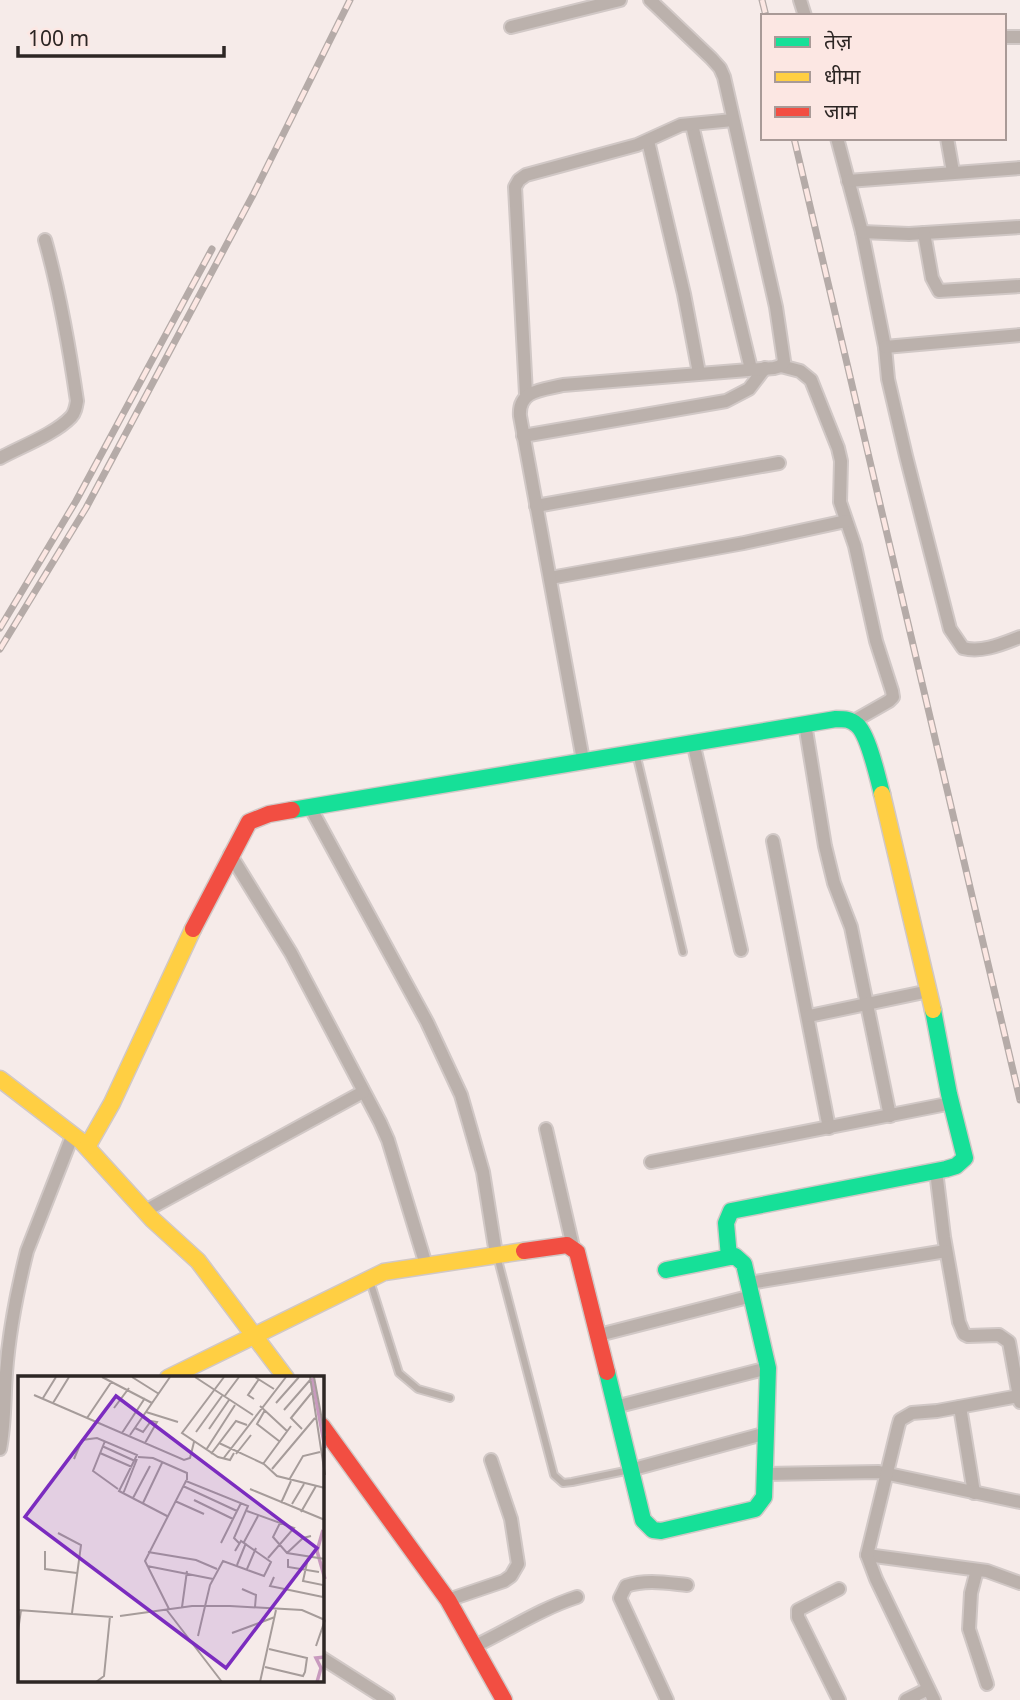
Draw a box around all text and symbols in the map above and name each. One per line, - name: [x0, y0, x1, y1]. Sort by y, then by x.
- scale bar: [18, 14, 224, 58]
- legend: [761, 14, 1006, 140]
- text: 100 m: [28, 24, 89, 52]
- text: तेज़: [824, 27, 852, 55]
- text: धीमा: [824, 62, 861, 90]
- text: जाम: [824, 97, 858, 125]
- inset map: [18, 1376, 324, 1682]

